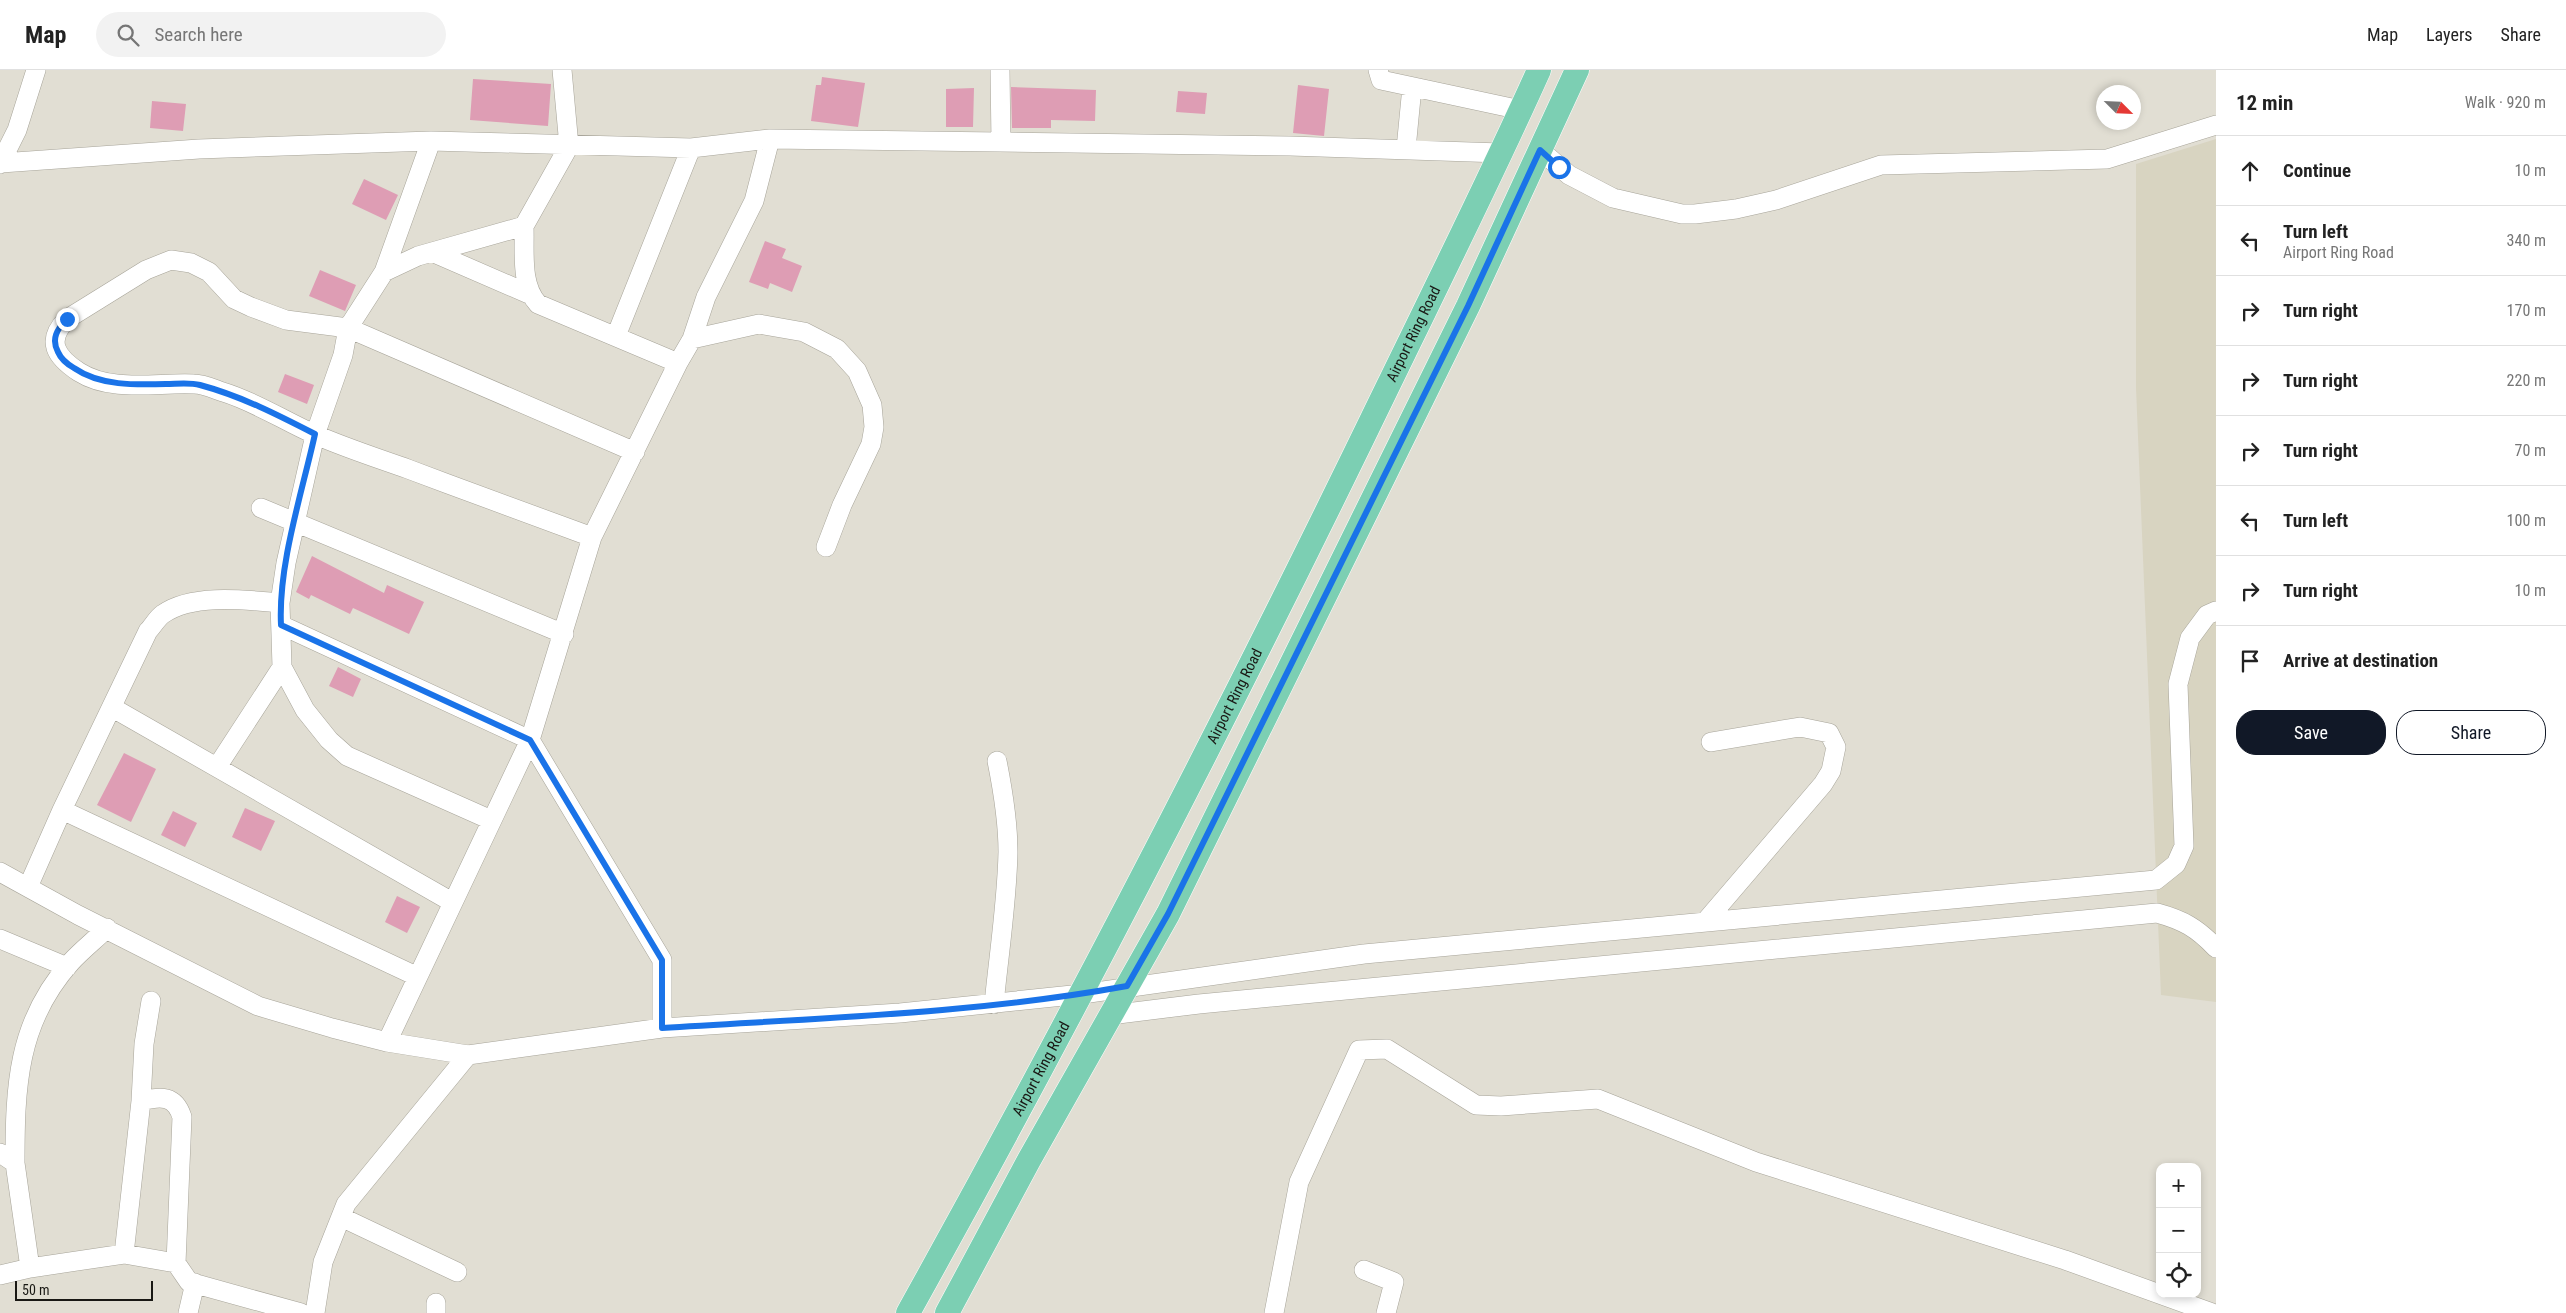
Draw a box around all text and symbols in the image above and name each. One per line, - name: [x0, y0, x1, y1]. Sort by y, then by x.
- search box: [96, 12, 446, 57]
- text: Map: [25, 21, 66, 49]
- icon: search: [114, 21, 142, 49]
- text: Search here: [154, 23, 243, 46]
- text: Map: [2367, 24, 2398, 45]
- text: Layers: [2426, 24, 2473, 45]
- text: Share: [2501, 24, 2541, 45]
- north arrow: [2096, 85, 2141, 130]
- text: 12 min: [2236, 91, 2293, 115]
- text: Walk · 920 m: [2465, 93, 2546, 112]
- route start: [1548, 156, 1571, 179]
- icon: ahead: [2236, 157, 2264, 185]
- text: Continue: [2283, 159, 2351, 182]
- text: 10 m: [2514, 161, 2546, 180]
- text: Turn left: [2283, 220, 2348, 243]
- icon: left: [2236, 227, 2264, 255]
- text: 340 m: [2507, 231, 2546, 250]
- text: Airport Ring Road: [2283, 243, 2394, 262]
- street label: Airport Ring Road: [1382, 283, 1444, 385]
- icon: right: [2236, 297, 2264, 325]
- text: Turn right: [2283, 299, 2358, 322]
- text: 170 m: [2507, 301, 2546, 320]
- route end: [56, 308, 79, 331]
- icon: right: [2236, 367, 2264, 395]
- text: Turn right: [2283, 369, 2358, 392]
- text: 220 m: [2507, 371, 2546, 390]
- icon: right: [2236, 437, 2264, 465]
- text: Turn right: [2283, 439, 2358, 462]
- text: 70 m: [2514, 441, 2546, 460]
- icon: left: [2236, 507, 2264, 535]
- text: Turn left: [2283, 509, 2348, 532]
- text: 100 m: [2507, 511, 2546, 530]
- icon: right: [2236, 577, 2264, 605]
- text: Turn right: [2283, 579, 2358, 602]
- text: 10 m: [2514, 581, 2546, 600]
- street label: Airport Ring Road: [1203, 646, 1266, 747]
- icon: arrive: [2236, 647, 2264, 675]
- text: Arrive at destination: [2283, 649, 2438, 672]
- button: Save: [2236, 710, 2386, 755]
- button: Share: [2396, 710, 2546, 755]
- street label: Airport Ring Road: [1008, 1019, 1073, 1119]
- map controls: [2156, 1163, 2201, 1298]
- button: +: [2156, 1163, 2201, 1208]
- button: −: [2156, 1208, 2201, 1253]
- button: locate: [2156, 1253, 2201, 1298]
- scale bar: [15, 1278, 152, 1301]
- text: 50 m: [22, 1282, 50, 1298]

